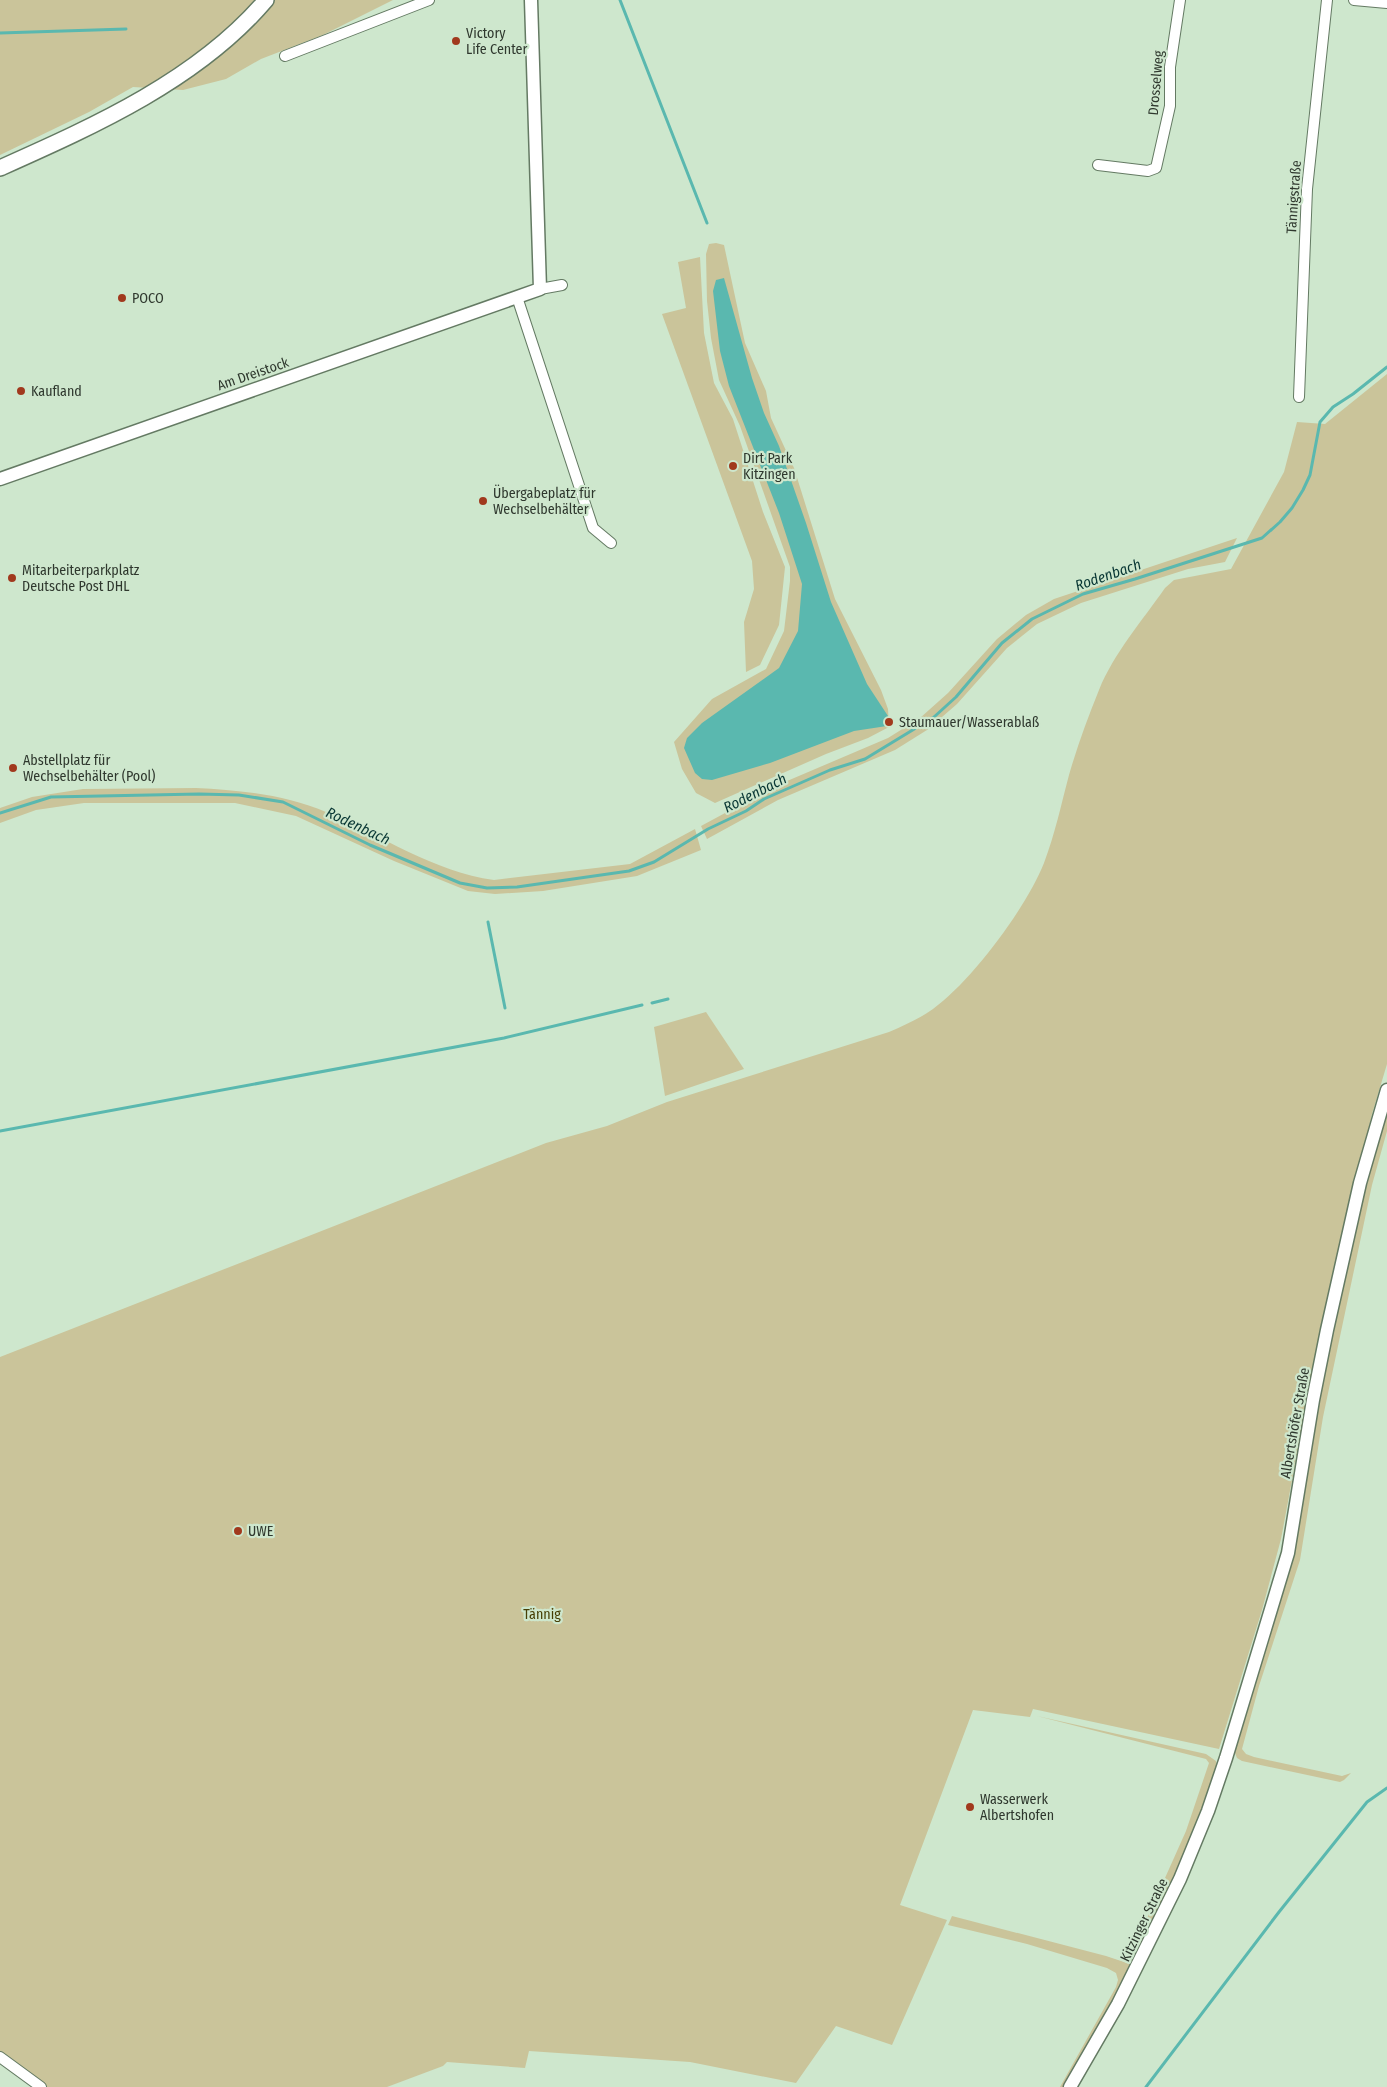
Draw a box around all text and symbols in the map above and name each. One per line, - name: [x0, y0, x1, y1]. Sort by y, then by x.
- place label: Victory Life Center: [466, 25, 527, 58]
- marker: Victory Life Center: [450, 35, 462, 47]
- street label: Drosselweg: [1145, 49, 1167, 116]
- street label: Tännigstraße: [1283, 160, 1305, 234]
- place label: POCO: [132, 290, 164, 307]
- marker: POCO: [116, 292, 128, 304]
- street label: Am Dreistock: [215, 354, 292, 394]
- place label: Kaufland: [31, 383, 82, 400]
- marker: Kaufland: [15, 385, 27, 397]
- place label: Dirt Park Kitzingen: [743, 450, 796, 483]
- marker: Dirt Park Kitzingen: [727, 460, 739, 472]
- place label: Übergabeplatz für Wechselbehälter: [493, 484, 596, 518]
- marker: Übergabeplatz für Wechselbehälter: [477, 495, 489, 507]
- water label: Rodenbach: [1073, 555, 1143, 595]
- place label: Mitarbeiterparkplatz Deutsche Post DHL: [22, 562, 140, 595]
- marker: Mitarbeiterparkplatz Deutsche Post DHL: [6, 572, 18, 584]
- place label: Staumauer/Wasserablaß: [899, 714, 1040, 731]
- marker: Staumauer/Wasserablaß: [883, 716, 895, 728]
- place label: Abstellplatz für Wechselbehälter (Pool): [23, 752, 155, 785]
- marker: Abstellplatz für Wechselbehälter (Pool): [7, 762, 19, 774]
- water label: Rodenbach: [720, 769, 790, 817]
- water label: Rodenbach: [323, 803, 393, 849]
- street label: Albertshöfer Straße: [1277, 1366, 1313, 1480]
- place label: UWE: [248, 1523, 274, 1540]
- marker: UWE: [232, 1525, 244, 1537]
- park label: Tännig: [523, 1606, 561, 1623]
- place label: Wasserwerk Albertshofen: [980, 1791, 1054, 1824]
- marker: Wasserwerk Albertshofen: [964, 1801, 976, 1813]
- street label: Kitzinger Straße: [1116, 1875, 1172, 1964]

